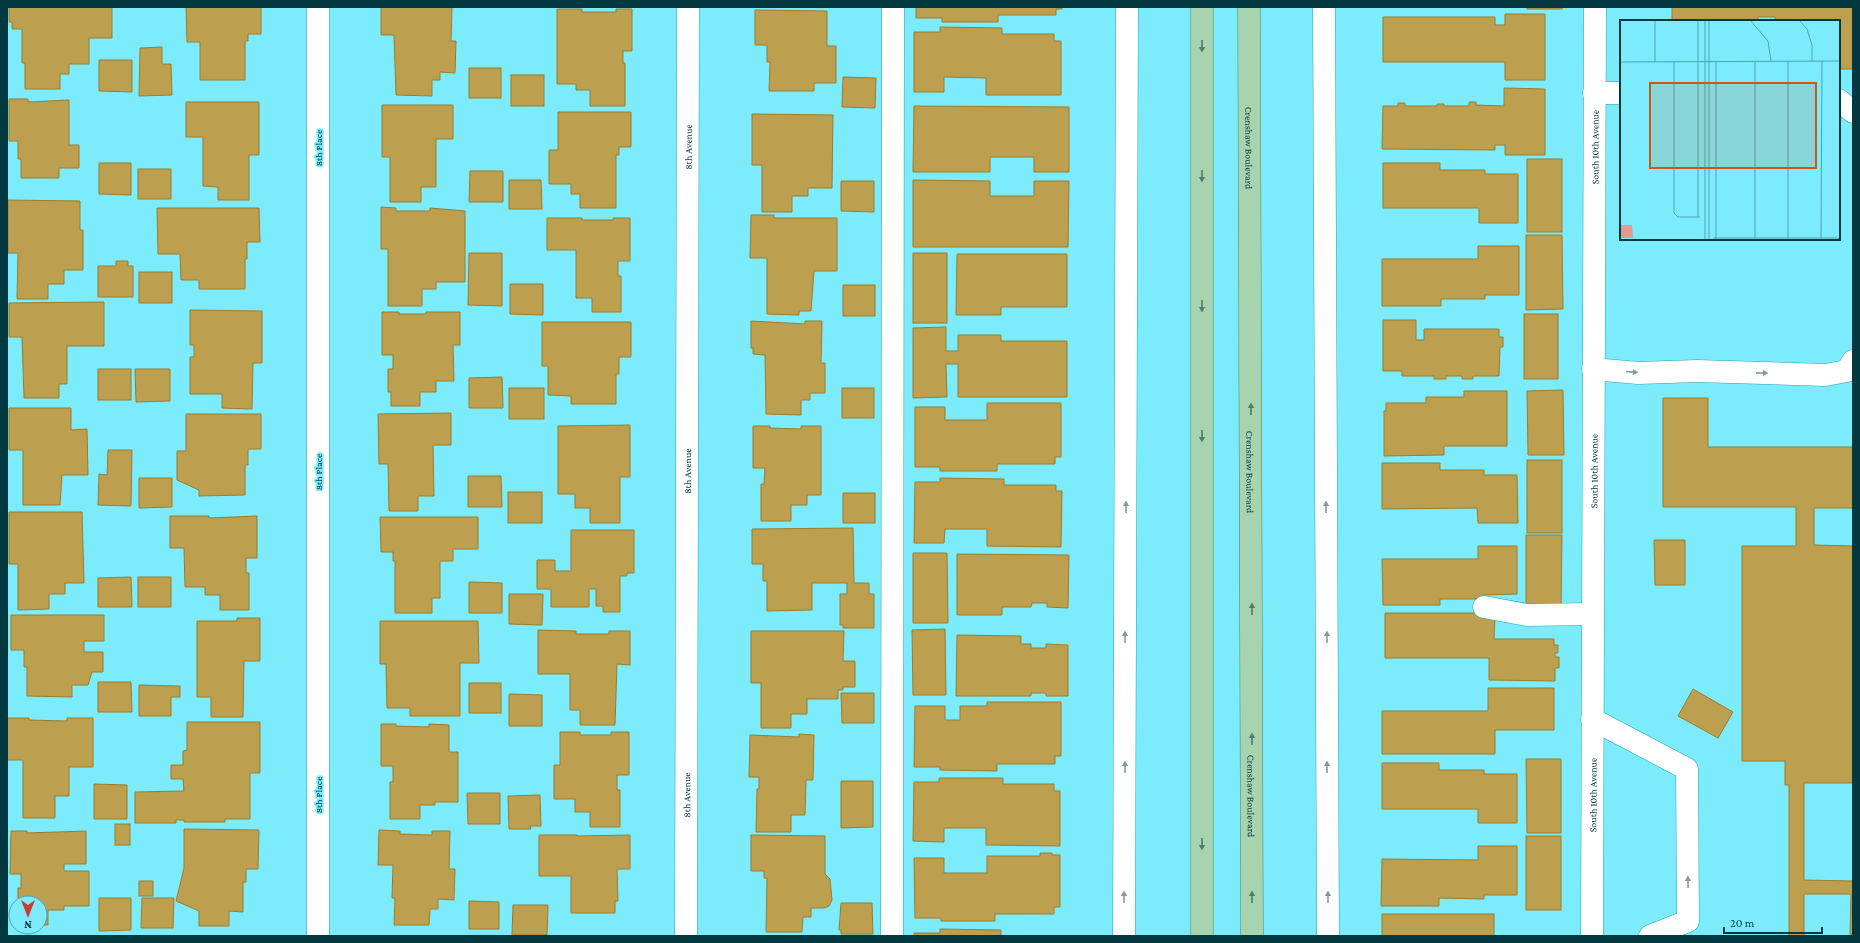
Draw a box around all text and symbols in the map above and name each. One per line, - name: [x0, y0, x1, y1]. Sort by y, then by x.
- inset map: [1620, 20, 1840, 240]
- one-way arrow: [1199, 40, 1205, 53]
- street label: Crenshaw Boulevard: [1243, 107, 1255, 190]
- street label: South 10th Avenue: [1589, 109, 1601, 184]
- street label: 8th Avenue: [683, 124, 694, 170]
- street label: 8th Place: [313, 129, 324, 166]
- one-way arrow: [1199, 170, 1205, 183]
- one-way arrow: [1199, 300, 1205, 313]
- one-way arrow: [1626, 369, 1638, 376]
- one-way arrow: [1756, 370, 1769, 376]
- one-way arrow: [1248, 402, 1254, 415]
- one-way arrow: [1199, 430, 1205, 443]
- street label: Crenshaw Boulevard: [1244, 431, 1256, 514]
- street label: South 10th Avenue: [1588, 433, 1600, 508]
- street label: 8th Avenue: [682, 448, 693, 494]
- street label: 8th Place: [313, 453, 324, 490]
- one-way arrow: [1123, 500, 1129, 513]
- one-way arrow: [1323, 500, 1329, 513]
- one-way arrow: [1249, 602, 1255, 615]
- one-way arrow: [1122, 630, 1128, 643]
- one-way arrow: [1324, 630, 1330, 643]
- one-way arrow: [1249, 732, 1255, 745]
- street label: Crenshaw Boulevard: [1245, 755, 1257, 838]
- street label: South 10th Avenue: [1587, 757, 1599, 832]
- one-way arrow: [1122, 760, 1128, 773]
- one-way arrow: [1324, 760, 1330, 773]
- street label: 8th Avenue: [681, 772, 692, 818]
- street label: 8th Place: [313, 776, 324, 813]
- one-way arrow: [1199, 838, 1205, 851]
- one-way arrow: [1685, 875, 1691, 888]
- one-way arrow: [1121, 890, 1127, 903]
- one-way arrow: [1249, 890, 1255, 903]
- one-way arrow: [1325, 890, 1331, 903]
- north arrow: [8, 895, 48, 935]
- scale bar: [1724, 909, 1822, 935]
- text: 20 m: [1730, 916, 1755, 930]
- text: N: [24, 919, 32, 931]

